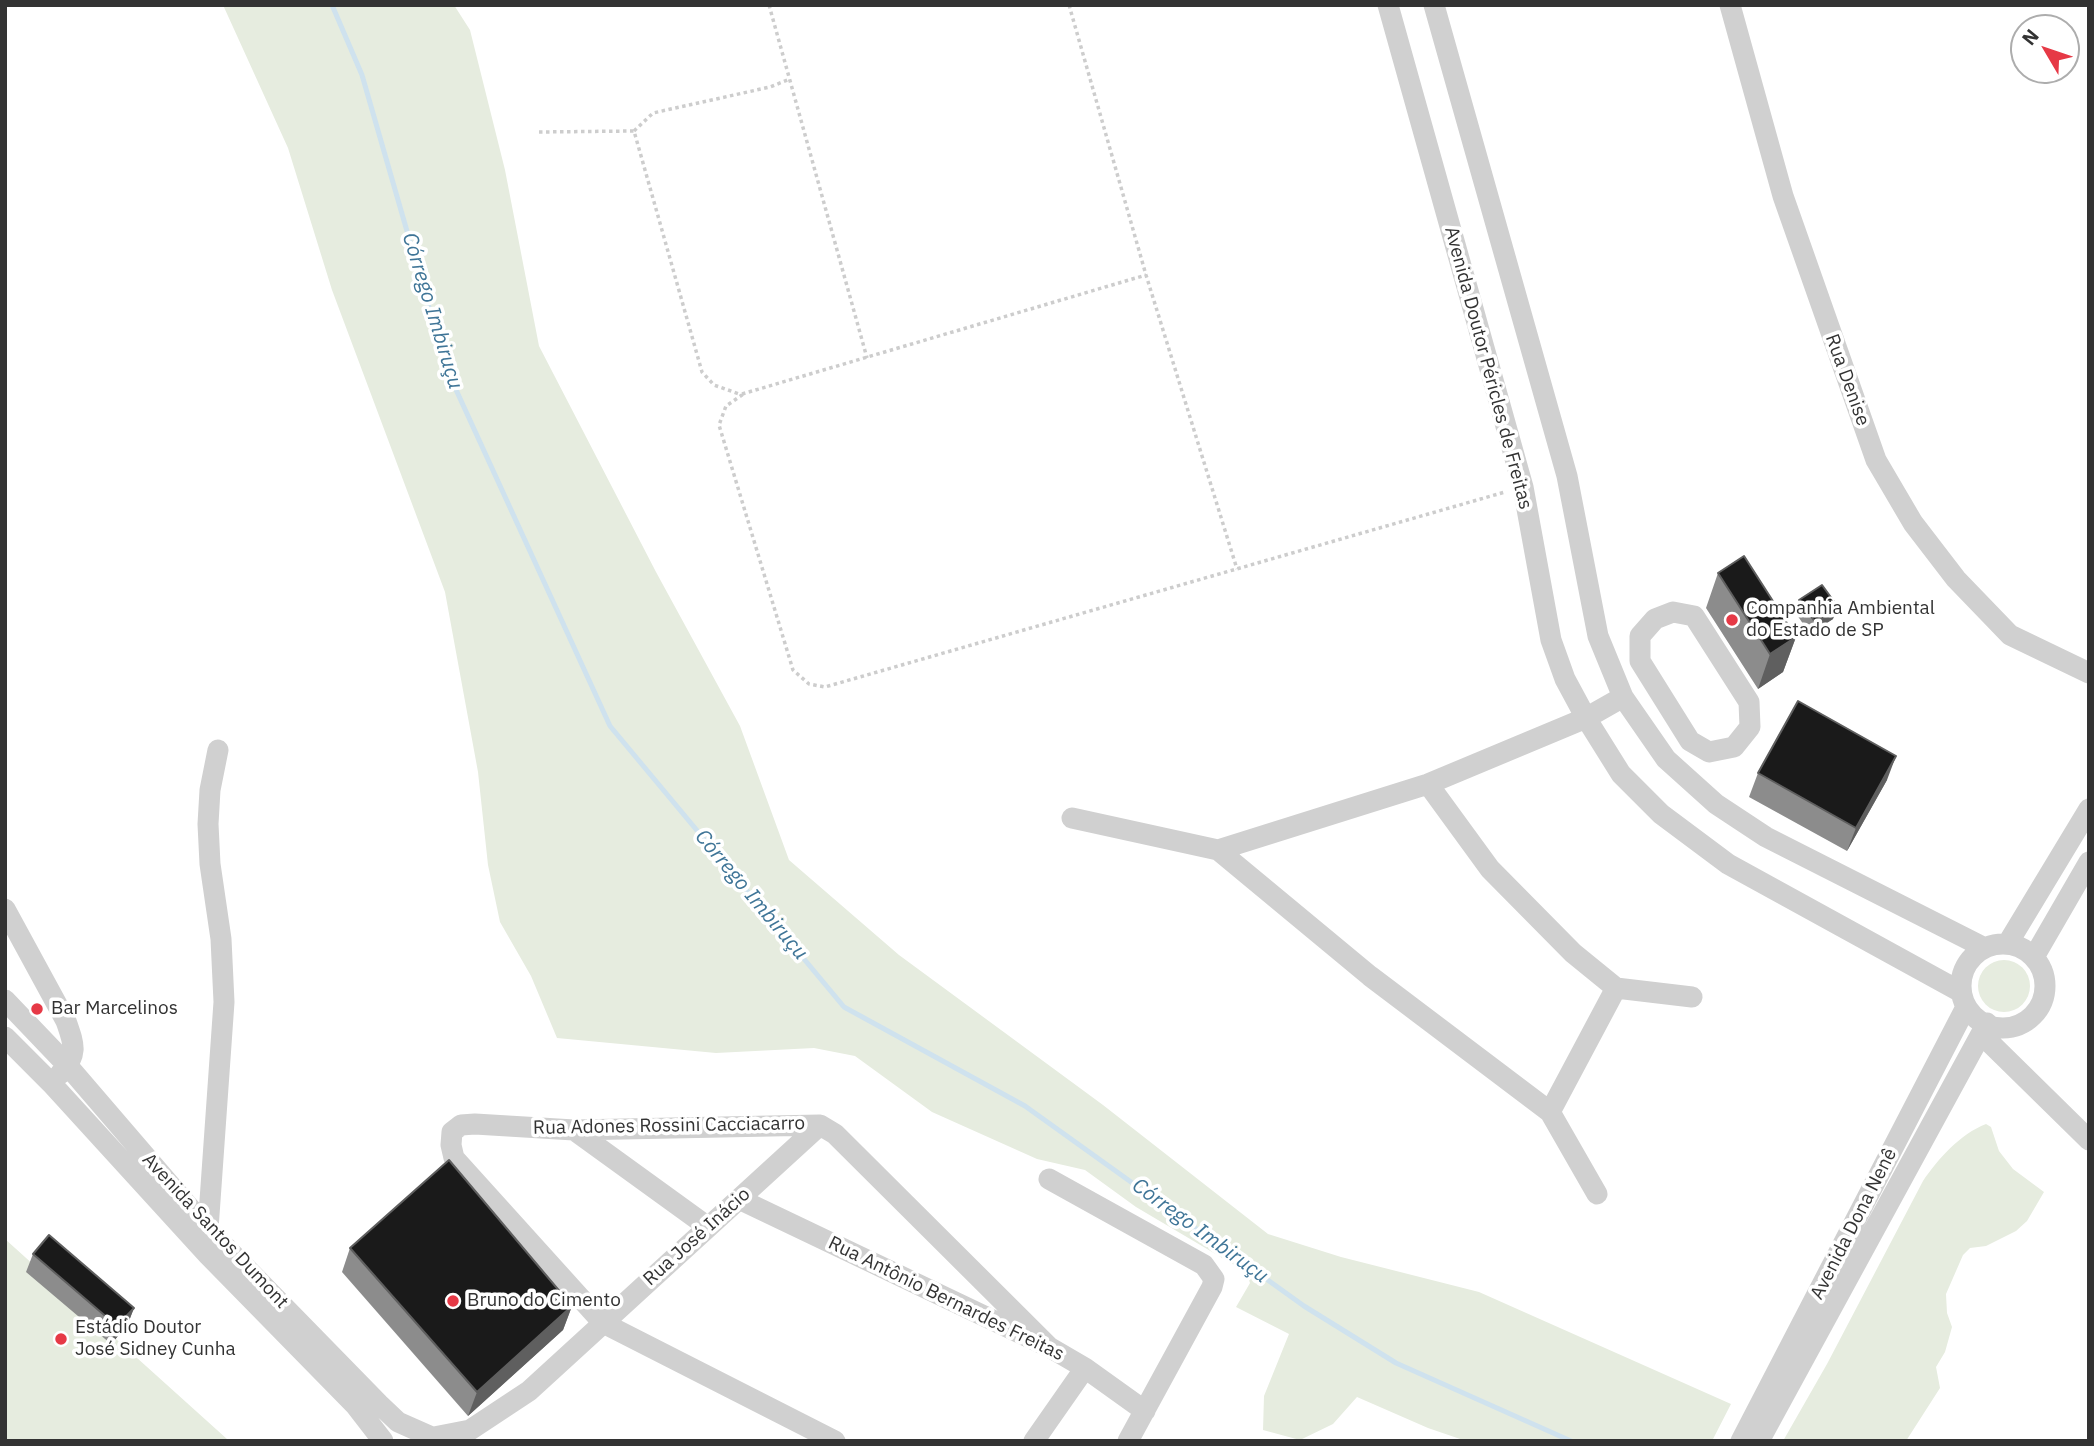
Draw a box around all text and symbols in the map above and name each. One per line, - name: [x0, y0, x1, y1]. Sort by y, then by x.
- north arrow: [2010, 14, 2080, 84]
- text: N: [2017, 24, 2044, 50]
- street label: Avenida Doutor Péricles de Freitas: [1439, 224, 1537, 512]
- water label: Córrego Imbiruçu: [396, 230, 468, 392]
- street label: Rua Denise: [1820, 331, 1874, 429]
- place label: Companhia Ambiental do Estado de SP: [1746, 598, 1935, 642]
- marker: Companhia Ambiental do Estado de SP: [1724, 612, 1740, 628]
- water label: Córrego Imbiruçu: [689, 825, 813, 965]
- place label: Bar Marcelinos: [51, 998, 178, 1020]
- marker: Bar Marcelinos: [29, 1001, 45, 1017]
- street label: Rua Adones Rossini Cacciacarro: [533, 1112, 805, 1140]
- street label: Avenida Dona Nenê: [1806, 1145, 1902, 1303]
- street label: Avenida Santos Dumont: [137, 1149, 293, 1313]
- water label: Córrego Imbiruçu: [1127, 1173, 1273, 1289]
- street label: Rua José Inácio: [639, 1183, 755, 1291]
- street label: Rua Antônio Bernardes Freitas: [824, 1232, 1068, 1366]
- place label: Bruno do Cimento: [467, 1290, 621, 1312]
- marker: Bruno do Cimento: [445, 1293, 461, 1309]
- place label: Estádio Doutor José Sidney Cunha: [75, 1317, 236, 1361]
- marker: Estádio Doutor José Sidney Cunha: [53, 1331, 69, 1347]

